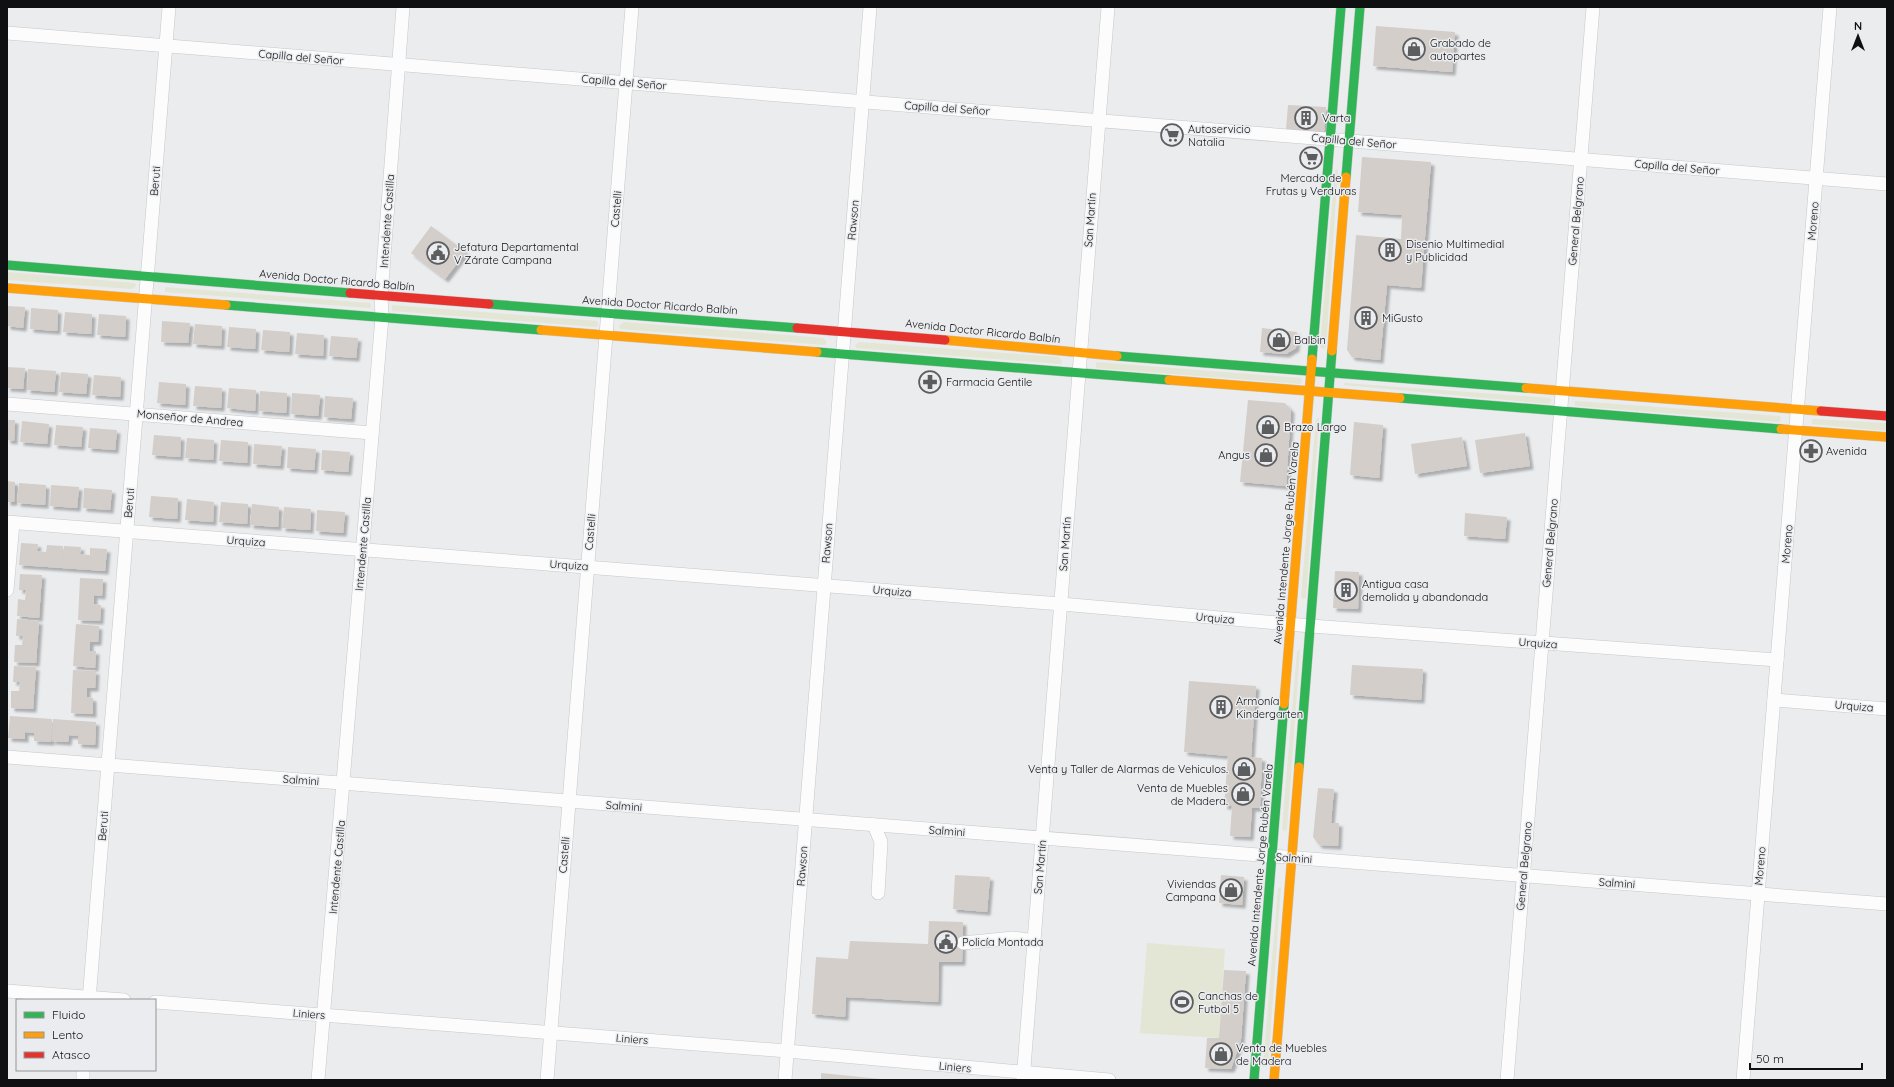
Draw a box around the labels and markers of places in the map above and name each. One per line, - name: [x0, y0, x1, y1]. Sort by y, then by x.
- shop icon: Grabado de autopartes: [1401, 36, 1427, 62]
- place label: Grabado de autopartes: [1430, 36, 1491, 63]
- building icon: Varta: [1293, 105, 1319, 131]
- place label: Varta: [1322, 111, 1350, 125]
- supermarket icon: Autoservicio Natalia: [1159, 122, 1185, 148]
- place label: Autoservicio Natalia: [1188, 122, 1251, 149]
- supermarket icon: Mercado de Frutas y Verduras: [1298, 145, 1324, 171]
- place label: Mercado de Frutas y Verduras: [1266, 171, 1356, 198]
- building icon: Disenio Multimedial y Publicidad: [1377, 237, 1403, 263]
- place label: Disenio Multimedial y Publicidad: [1406, 237, 1504, 264]
- public building icon: Jefatura Departamental V Zárate Campana: [425, 240, 451, 266]
- place label: Jefatura Departamental V Zárate Campana: [454, 240, 579, 267]
- building icon: MiGusto: [1353, 305, 1379, 331]
- place label: MiGusto: [1382, 311, 1423, 325]
- shop icon: Balbin: [1266, 327, 1292, 353]
- place label: Balbin: [1294, 333, 1326, 347]
- pharmacy icon: Farmacia Gentile: [917, 369, 943, 395]
- place label: Farmacia Gentile: [946, 375, 1032, 389]
- shop icon: Brazo Largo: [1255, 414, 1281, 440]
- place label: Brazo Largo: [1284, 420, 1347, 434]
- pharmacy icon: Avenida: [1798, 438, 1824, 464]
- shop icon: Angus: [1253, 442, 1279, 468]
- place label: Avenida: [1826, 444, 1867, 458]
- place label: Angus: [1218, 448, 1250, 462]
- building icon: Antigua casa demolida y abandonada: [1333, 577, 1359, 603]
- place label: Antigua casa demolida y abandonada: [1362, 577, 1488, 604]
- building icon: Armonía Kindergarten: [1208, 694, 1234, 720]
- place label: Armonía Kindergarten: [1236, 694, 1303, 721]
- shop icon: Venta y Taller de Alarmas de Vehiculos.: [1231, 756, 1257, 782]
- place label: Venta y Taller de Alarmas de Vehiculos.: [1028, 762, 1228, 776]
- place label: Venta de Muebles de Madera.: [1137, 781, 1228, 808]
- shop icon: Venta de Muebles de Madera.: [1230, 781, 1256, 807]
- place label: Viviendas Campana: [1166, 877, 1216, 904]
- shop icon: Viviendas Campana: [1218, 877, 1244, 903]
- public building icon: Policía Montada: [933, 929, 959, 955]
- place label: Policía Montada: [962, 935, 1044, 949]
- sports icon: Canchas de Futbol 5: [1169, 989, 1195, 1015]
- place label: Canchas de Futbol 5: [1198, 989, 1258, 1016]
- shop icon: Venta de Muebles de Madera: [1208, 1041, 1234, 1067]
- place label: Venta de Muebles de Madera: [1236, 1041, 1327, 1068]

